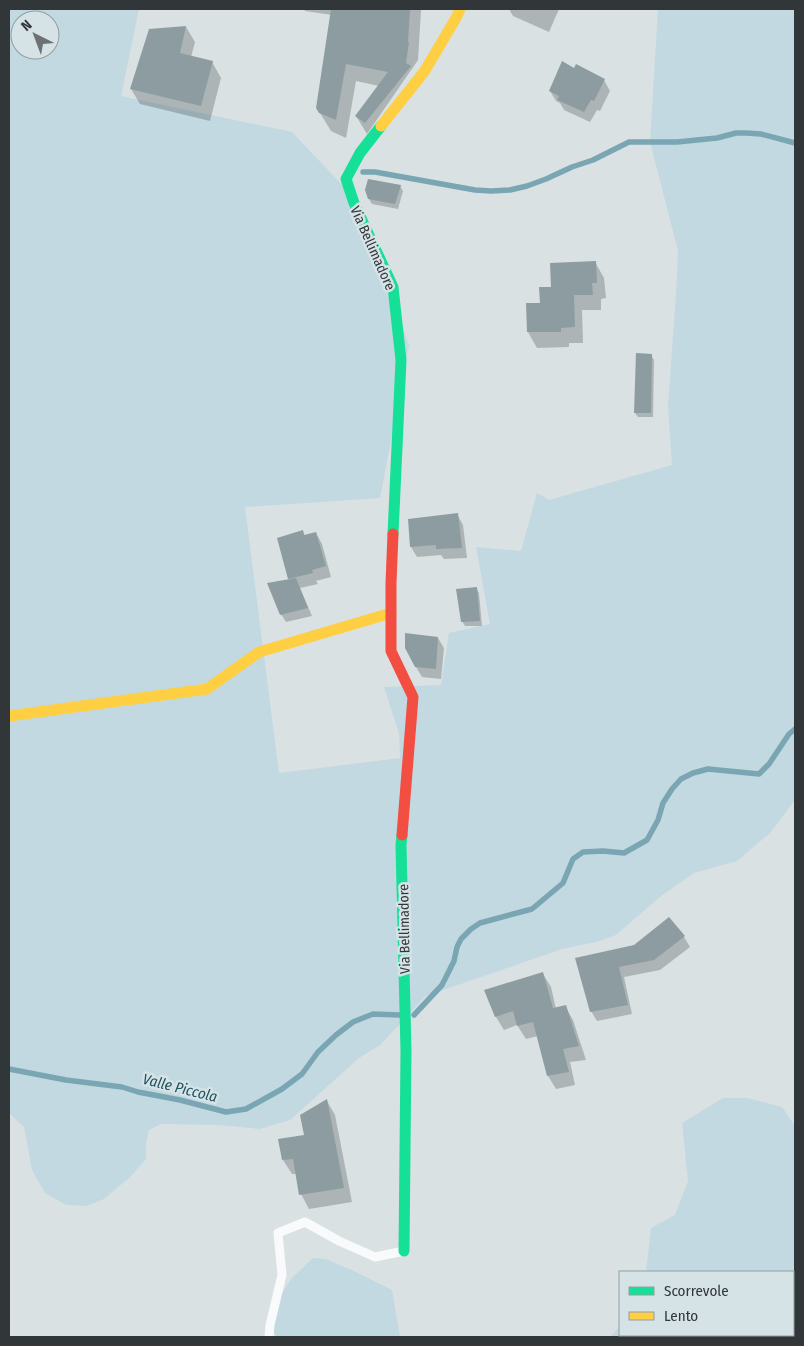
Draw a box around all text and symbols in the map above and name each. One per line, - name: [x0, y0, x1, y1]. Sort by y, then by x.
- north arrow: [10, 10, 60, 60]
- text: N: [18, 17, 35, 35]
- street label: Via Bellimadore: [346, 204, 399, 293]
- street label: Via Bellimadore: [395, 884, 414, 974]
- water label: Valle Piccola: [141, 1070, 220, 1106]
- legend: [619, 1271, 794, 1336]
- text: Scorrevole: [664, 1282, 729, 1300]
- text: Lento: [664, 1307, 698, 1325]

